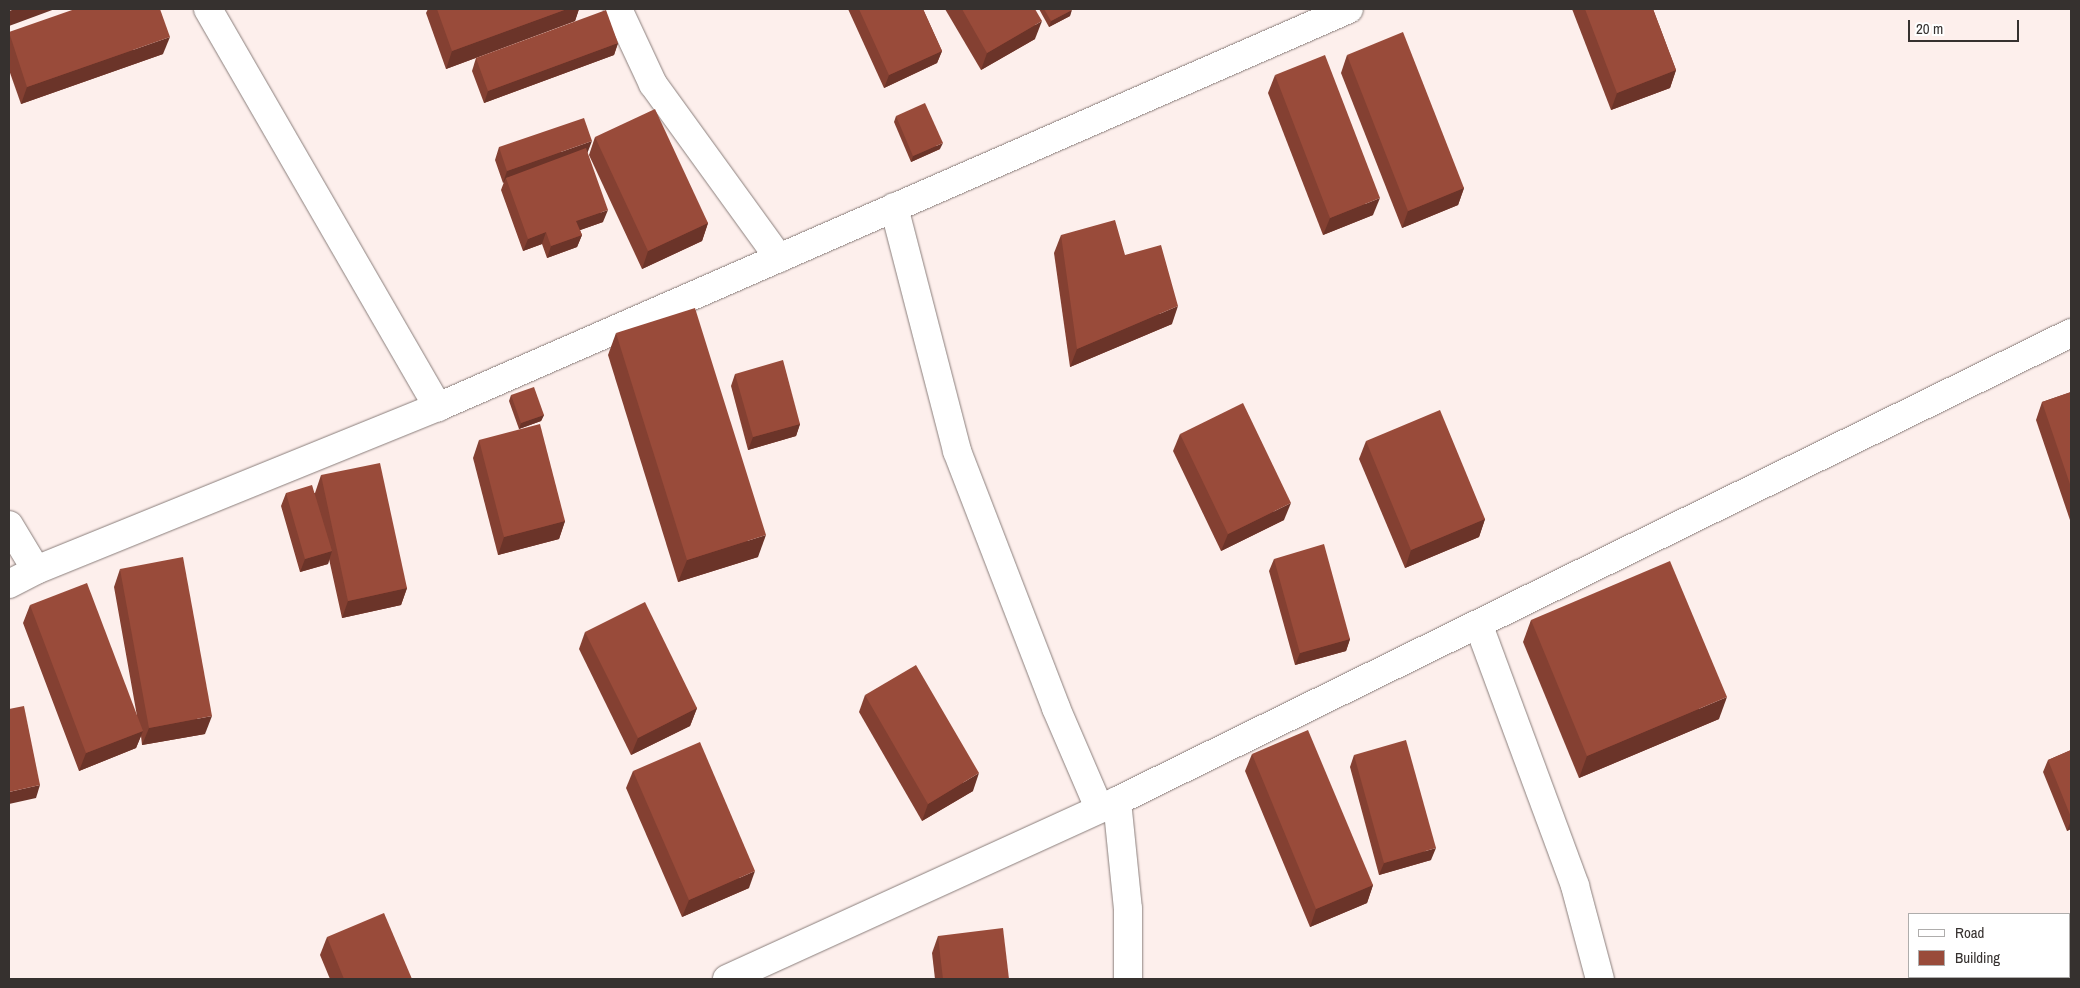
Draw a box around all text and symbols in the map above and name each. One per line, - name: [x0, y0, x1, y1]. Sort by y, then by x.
- scale bar: [1910, 10, 2021, 42]
- text: 20 m: [1916, 18, 1943, 39]
- legend: [1908, 913, 2070, 978]
- text: Road: [1955, 922, 1984, 943]
- text: Building: [1955, 947, 2000, 968]

